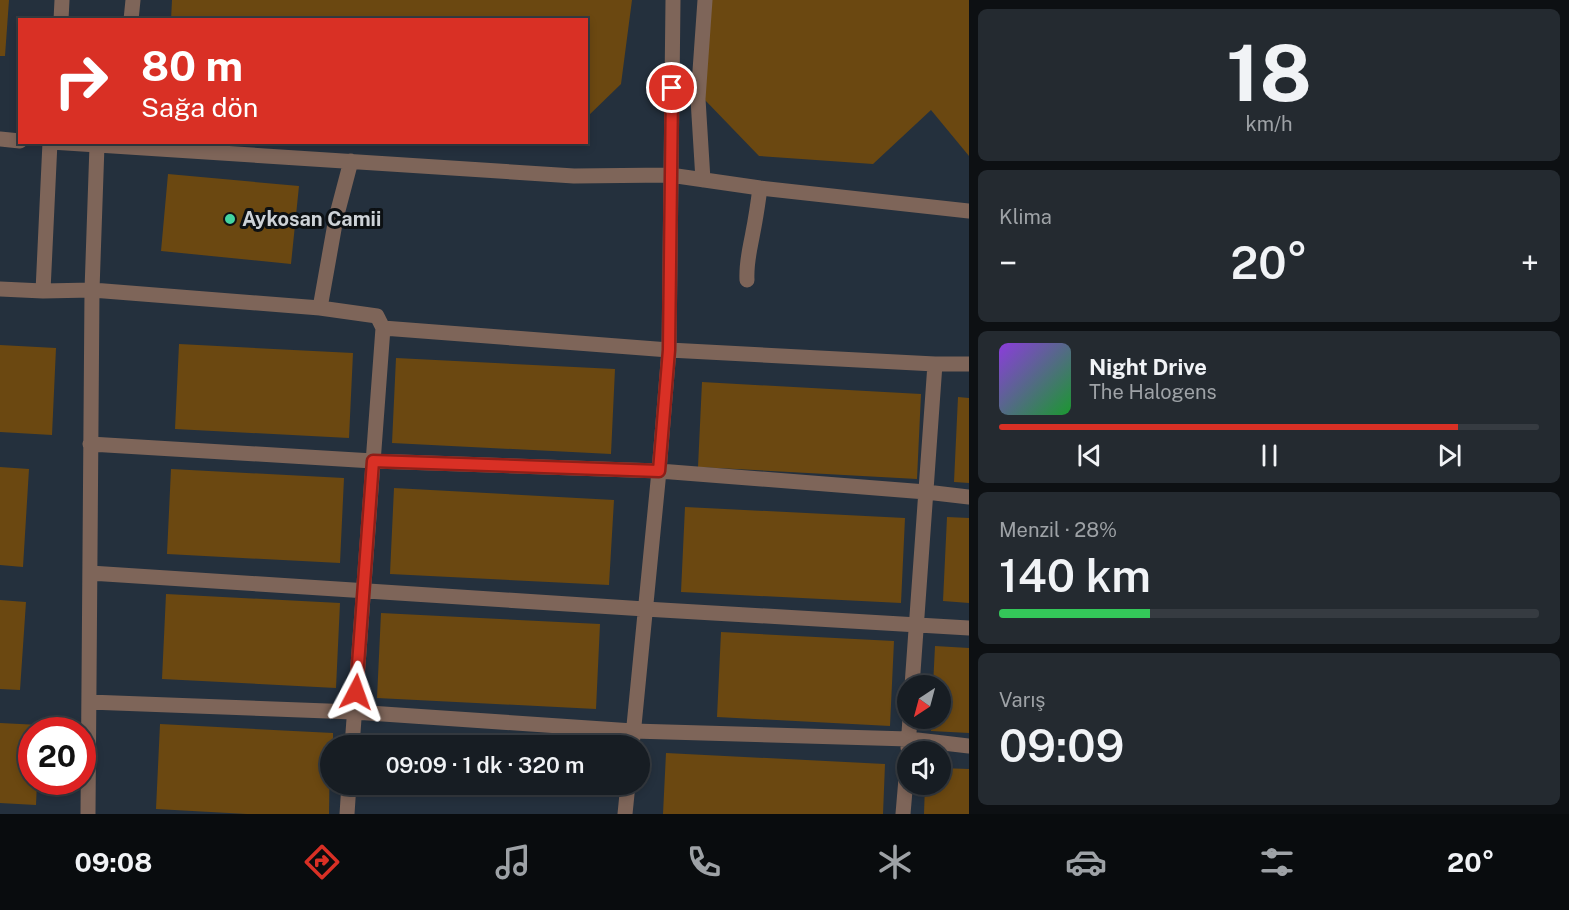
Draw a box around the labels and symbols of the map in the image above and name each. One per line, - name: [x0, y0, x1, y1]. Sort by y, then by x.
- pin: [646, 62, 697, 113]
- place label: Aykosan Camii: [242, 207, 381, 231]
- marker: Aykosan Camii: [223, 212, 237, 226]
- position arrow: [324, 660, 388, 724]
- north arrow: [897, 675, 951, 729]
- speed limit sign: 20: [18, 717, 96, 795]

